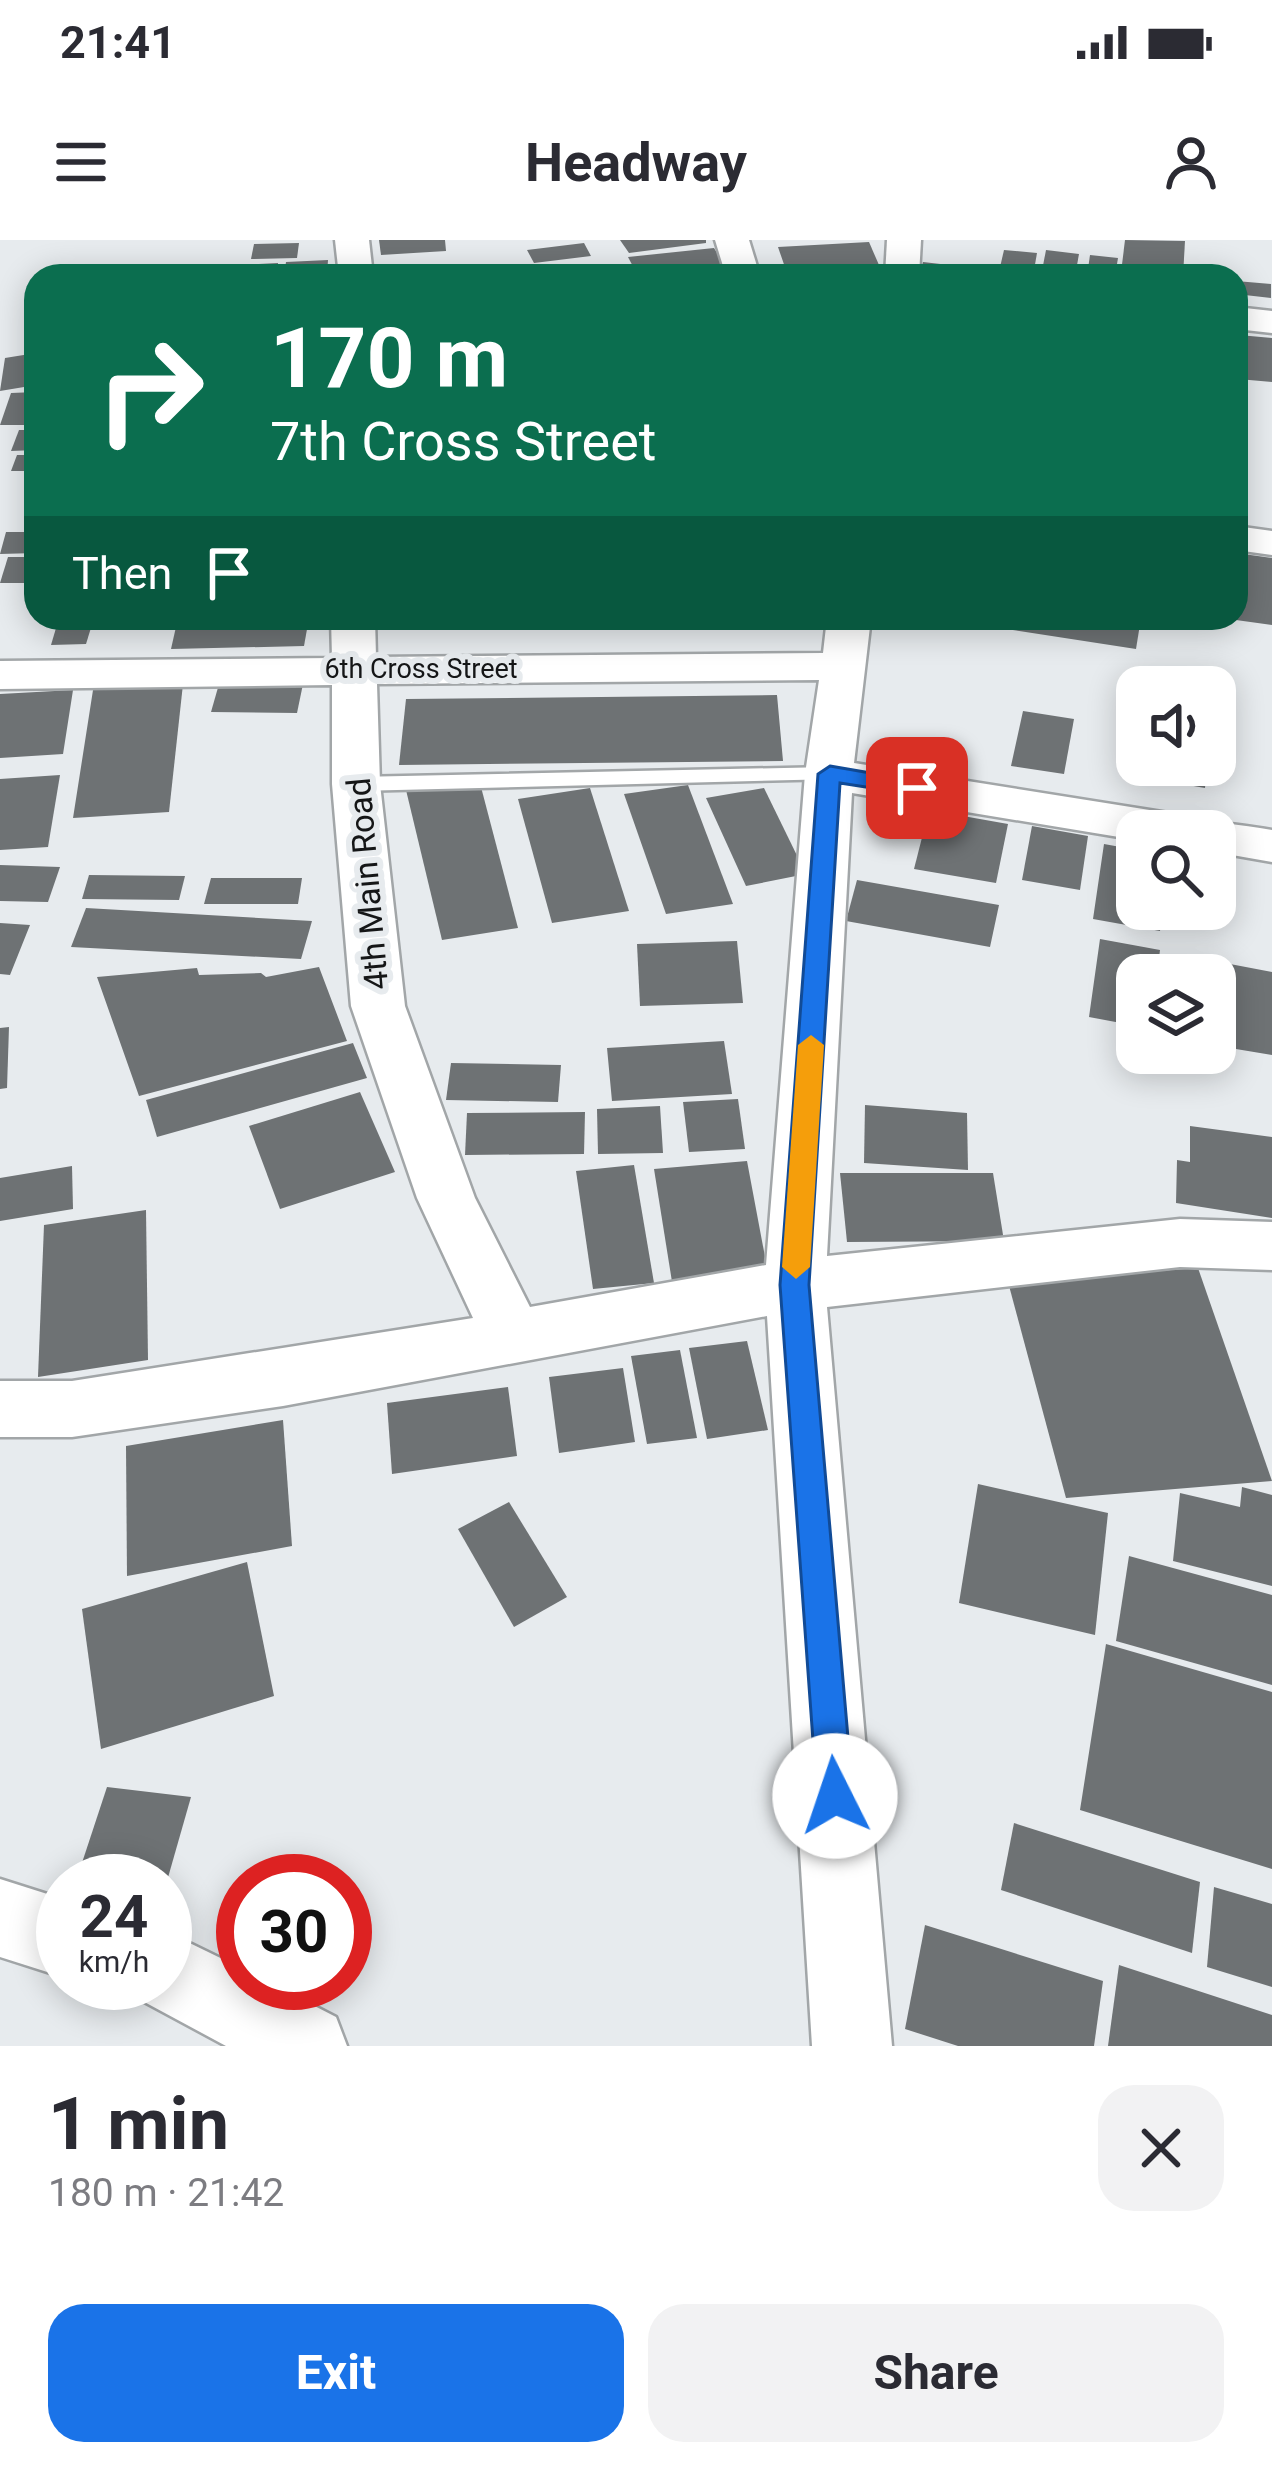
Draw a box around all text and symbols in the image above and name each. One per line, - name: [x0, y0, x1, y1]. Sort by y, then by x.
- text: 21:41: [60, 16, 176, 69]
- icon: menu: [48, 129, 114, 195]
- icon: person: [1158, 129, 1224, 195]
- text: Headway: [525, 131, 747, 194]
- text: 170 m: [270, 309, 508, 408]
- icon: right: [72, 312, 228, 468]
- text: 7th Cross Street: [270, 410, 656, 473]
- icon: arrive: [196, 540, 262, 606]
- text: Then: [72, 547, 172, 600]
- street label: 6th Cross Street: [324, 653, 518, 685]
- map controls: [1116, 666, 1236, 1074]
- button: sound: [1116, 666, 1236, 786]
- pin: [866, 737, 968, 839]
- icon: arrive: [884, 755, 950, 821]
- street label: 4th Main Road: [339, 776, 396, 992]
- button: search: [1116, 810, 1236, 930]
- button: layers: [1116, 954, 1236, 1074]
- position arrow: [772, 1733, 898, 1859]
- speed limit sign: 30: [216, 1854, 372, 2010]
- text: 24: [80, 1881, 148, 1952]
- text: km/h: [79, 1944, 149, 1979]
- text: 1 min: [48, 2082, 229, 2167]
- button: close: [1098, 2085, 1224, 2211]
- text: 180 m · 21:42: [48, 2170, 284, 2216]
- button: Exit: [48, 2304, 624, 2442]
- button: Share: [648, 2304, 1224, 2442]

